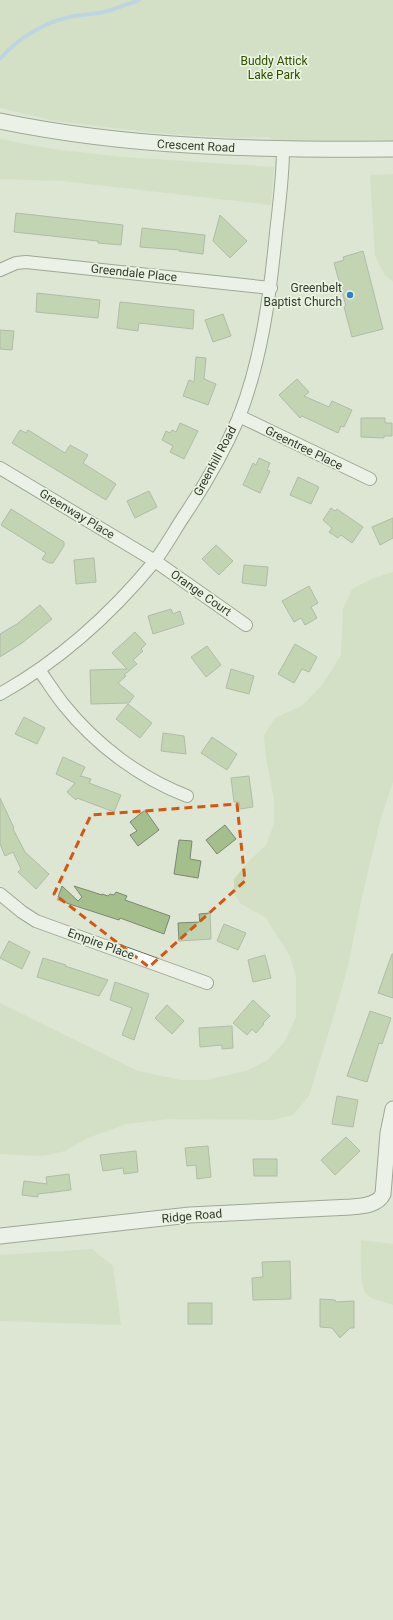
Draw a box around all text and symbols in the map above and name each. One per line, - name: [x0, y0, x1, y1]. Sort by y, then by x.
- park label: Buddy Attick Lake Park: [240, 54, 308, 82]
- street label: Crescent Road: [157, 137, 235, 155]
- street label: Greendale Place: [90, 262, 178, 284]
- place label: Greenbelt Baptist Church: [263, 281, 342, 309]
- marker: Greenbelt Baptist Church: [345, 290, 355, 300]
- street label: Greentree Place: [263, 423, 345, 473]
- street label: Greenhill Road: [191, 424, 239, 498]
- street label: Greenway Place: [37, 486, 117, 542]
- street label: Orange Court: [168, 567, 234, 619]
- street label: Empire Place: [66, 925, 136, 963]
- street label: Ridge Road: [161, 1206, 223, 1226]

